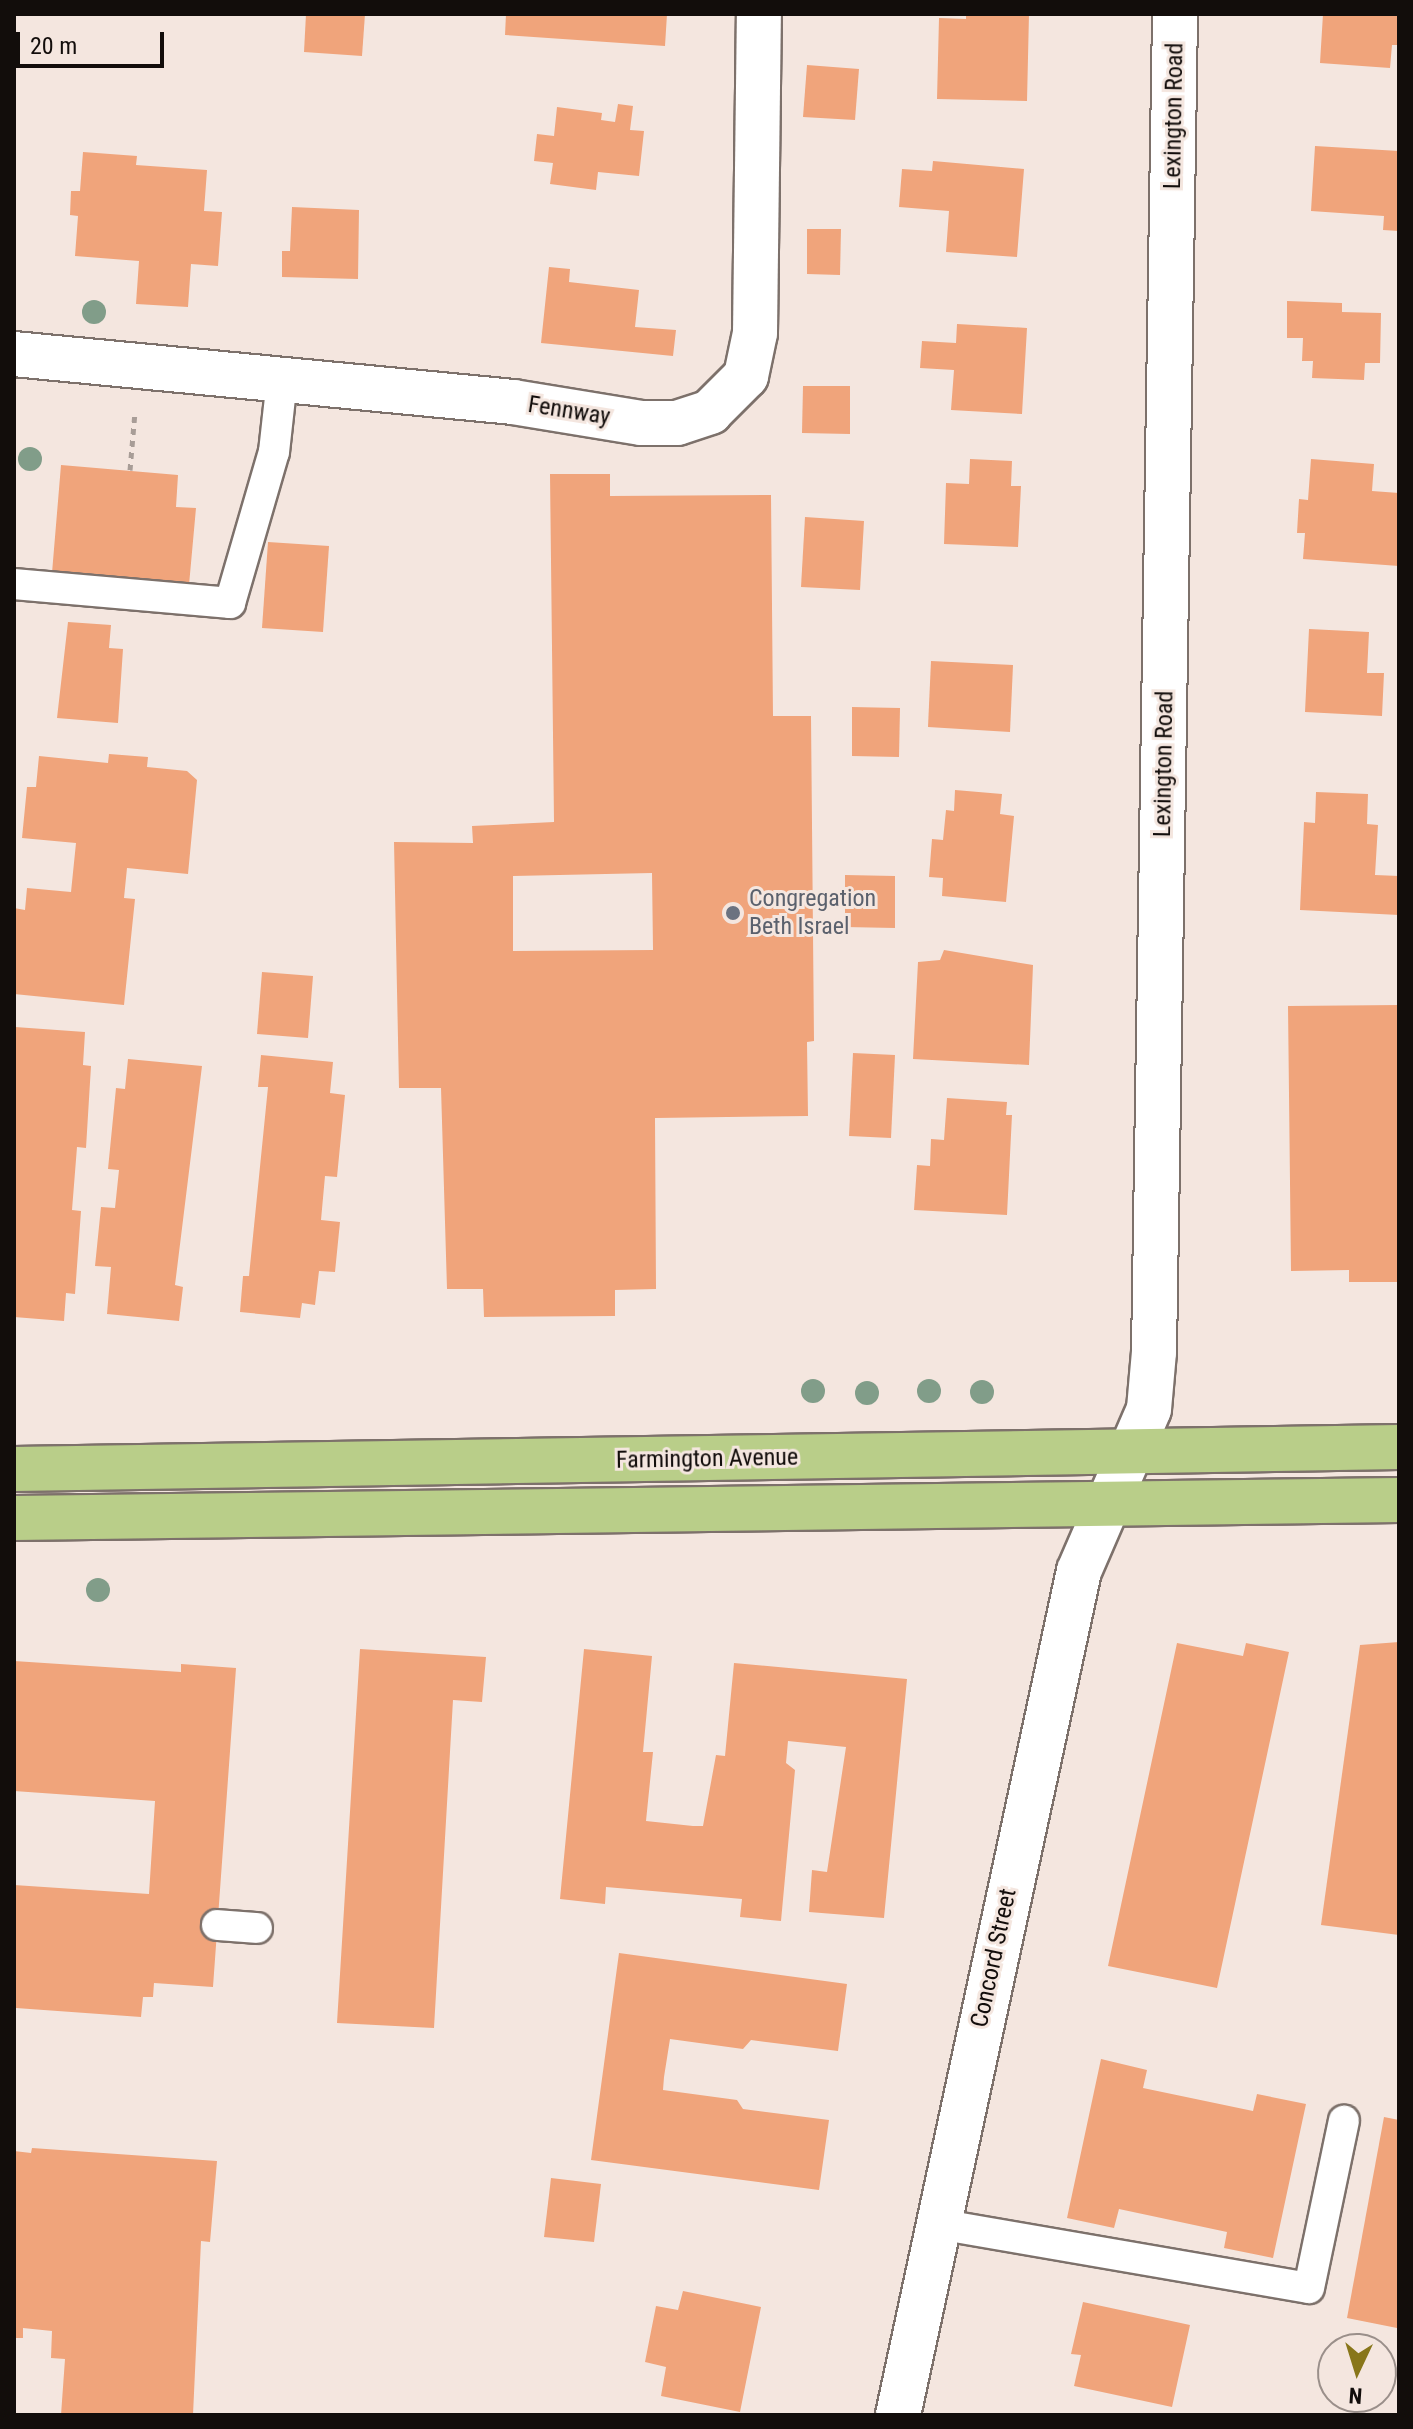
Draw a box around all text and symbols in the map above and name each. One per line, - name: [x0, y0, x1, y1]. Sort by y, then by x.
- scale bar: [20, 16, 168, 66]
- text: 20 m: [30, 32, 77, 60]
- street label: Lexington Road: [1158, 43, 1190, 189]
- street label: Fennway: [526, 390, 612, 432]
- street label: Lexington Road: [1148, 691, 1180, 837]
- place label: Congregation Beth Israel: [749, 885, 876, 941]
- marker: Congregation Beth Israel: [724, 904, 742, 922]
- street label: Farmington Avenue: [616, 1443, 798, 1475]
- street label: Concord Street: [965, 1886, 1023, 2030]
- north arrow: [1317, 2333, 1397, 2413]
- text: N: [1348, 2383, 1363, 2408]

